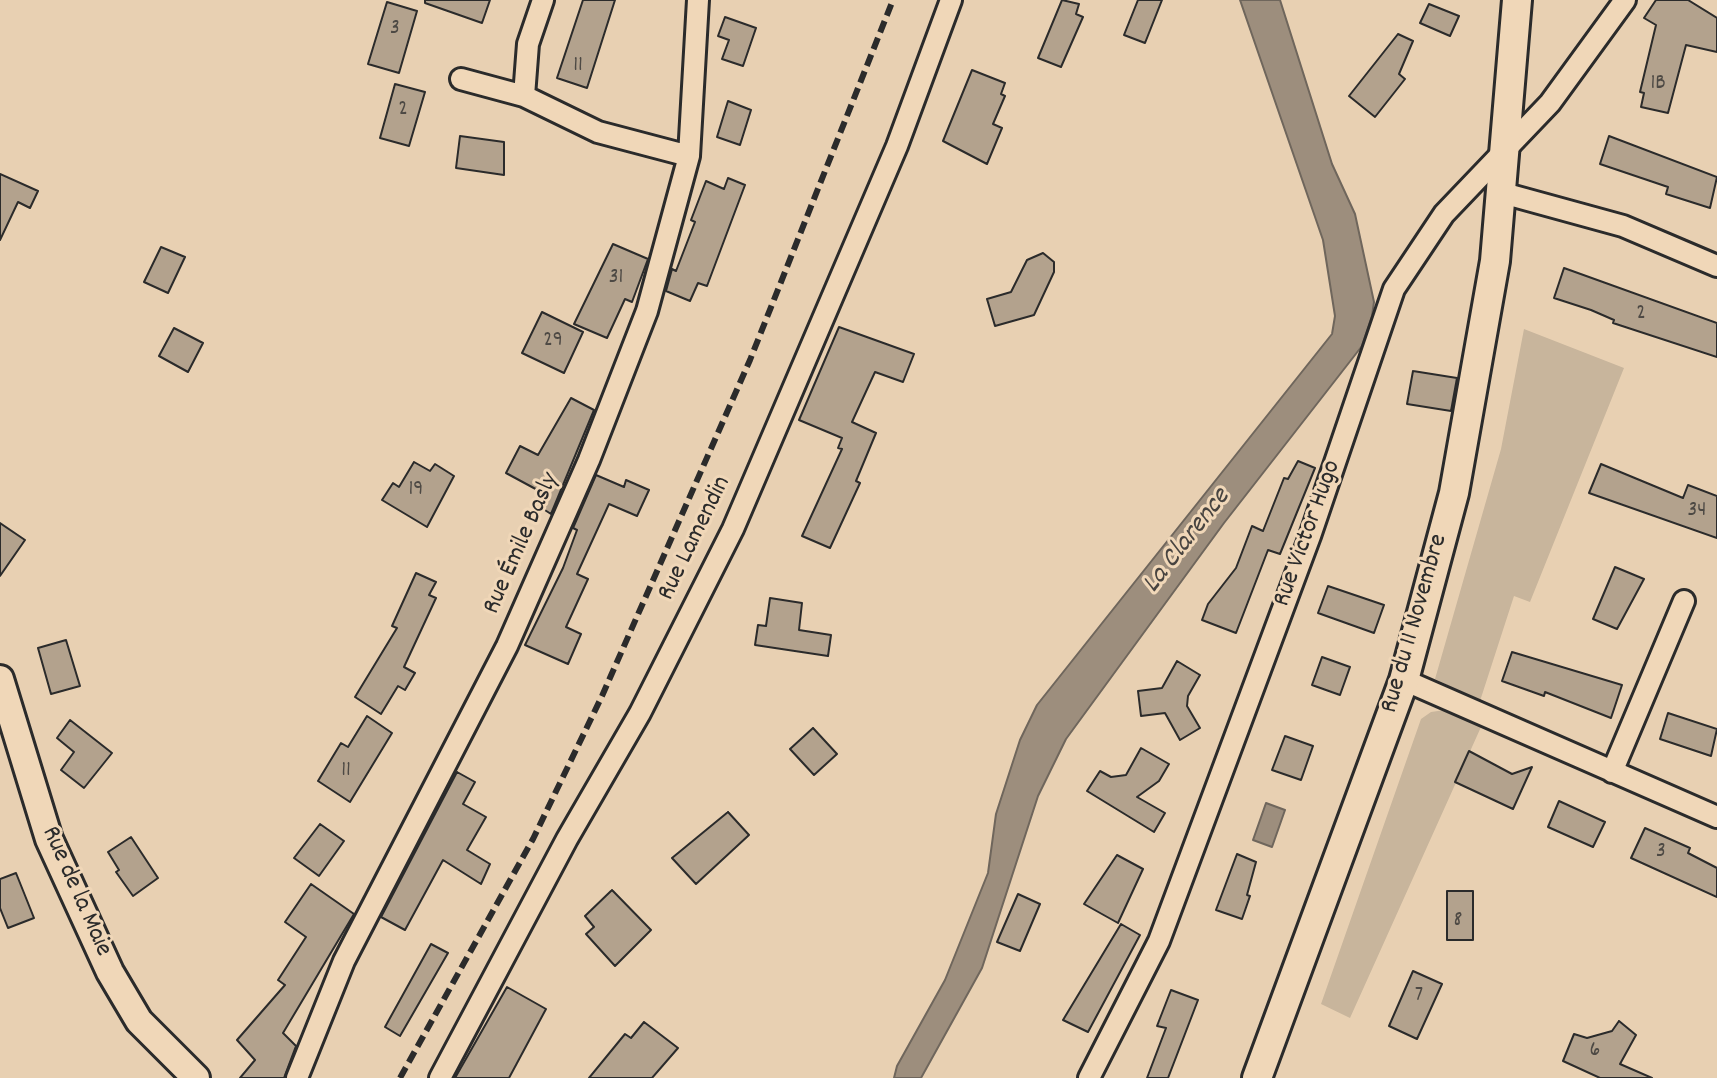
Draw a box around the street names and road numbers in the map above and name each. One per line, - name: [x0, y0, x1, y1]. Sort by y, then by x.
- street label: Rue Victor Hugo: [1268, 457, 1350, 611]
- street label: Rue Émile Basly: [478, 468, 568, 620]
- street label: Rue Lamendin: [653, 472, 739, 606]
- street label: Rue du 11 Novembre: [1376, 531, 1456, 717]
- street label: Rue de la Maie: [33, 822, 117, 962]

